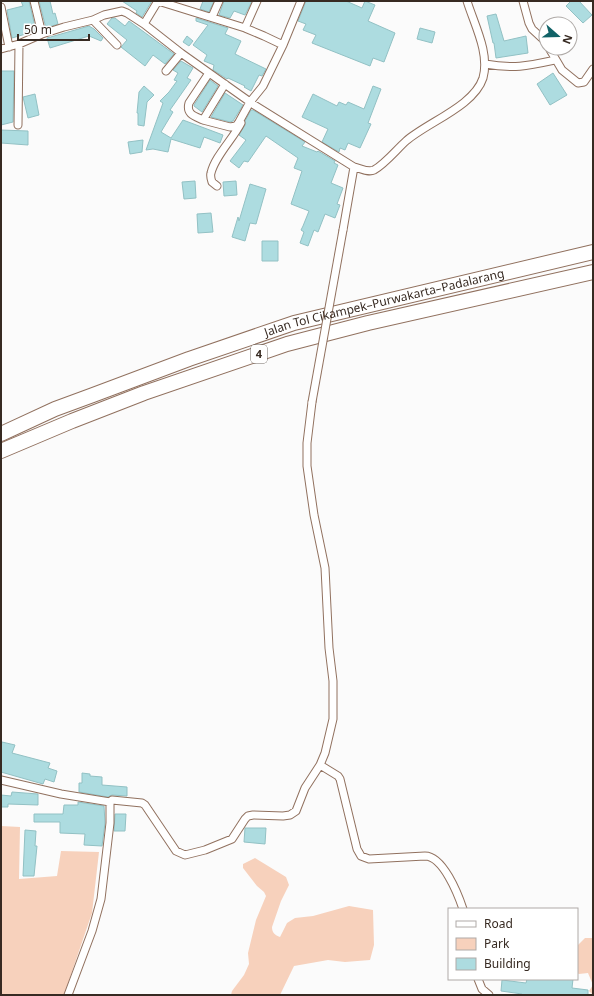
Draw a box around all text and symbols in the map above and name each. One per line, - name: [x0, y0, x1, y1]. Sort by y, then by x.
- scale bar: [18, 16, 89, 42]
- north arrow: [538, 16, 578, 56]
- text: 50 m: [24, 21, 52, 38]
- text: N: [559, 33, 576, 46]
- street label: Jalan Tol Cikampek–Purwakarta–Padalarang: [261, 264, 506, 341]
- road number: 4: [251, 345, 267, 363]
- legend: [448, 908, 578, 980]
- text: Road: [484, 915, 513, 932]
- text: Park: [484, 935, 510, 952]
- text: Building: [484, 955, 531, 972]

